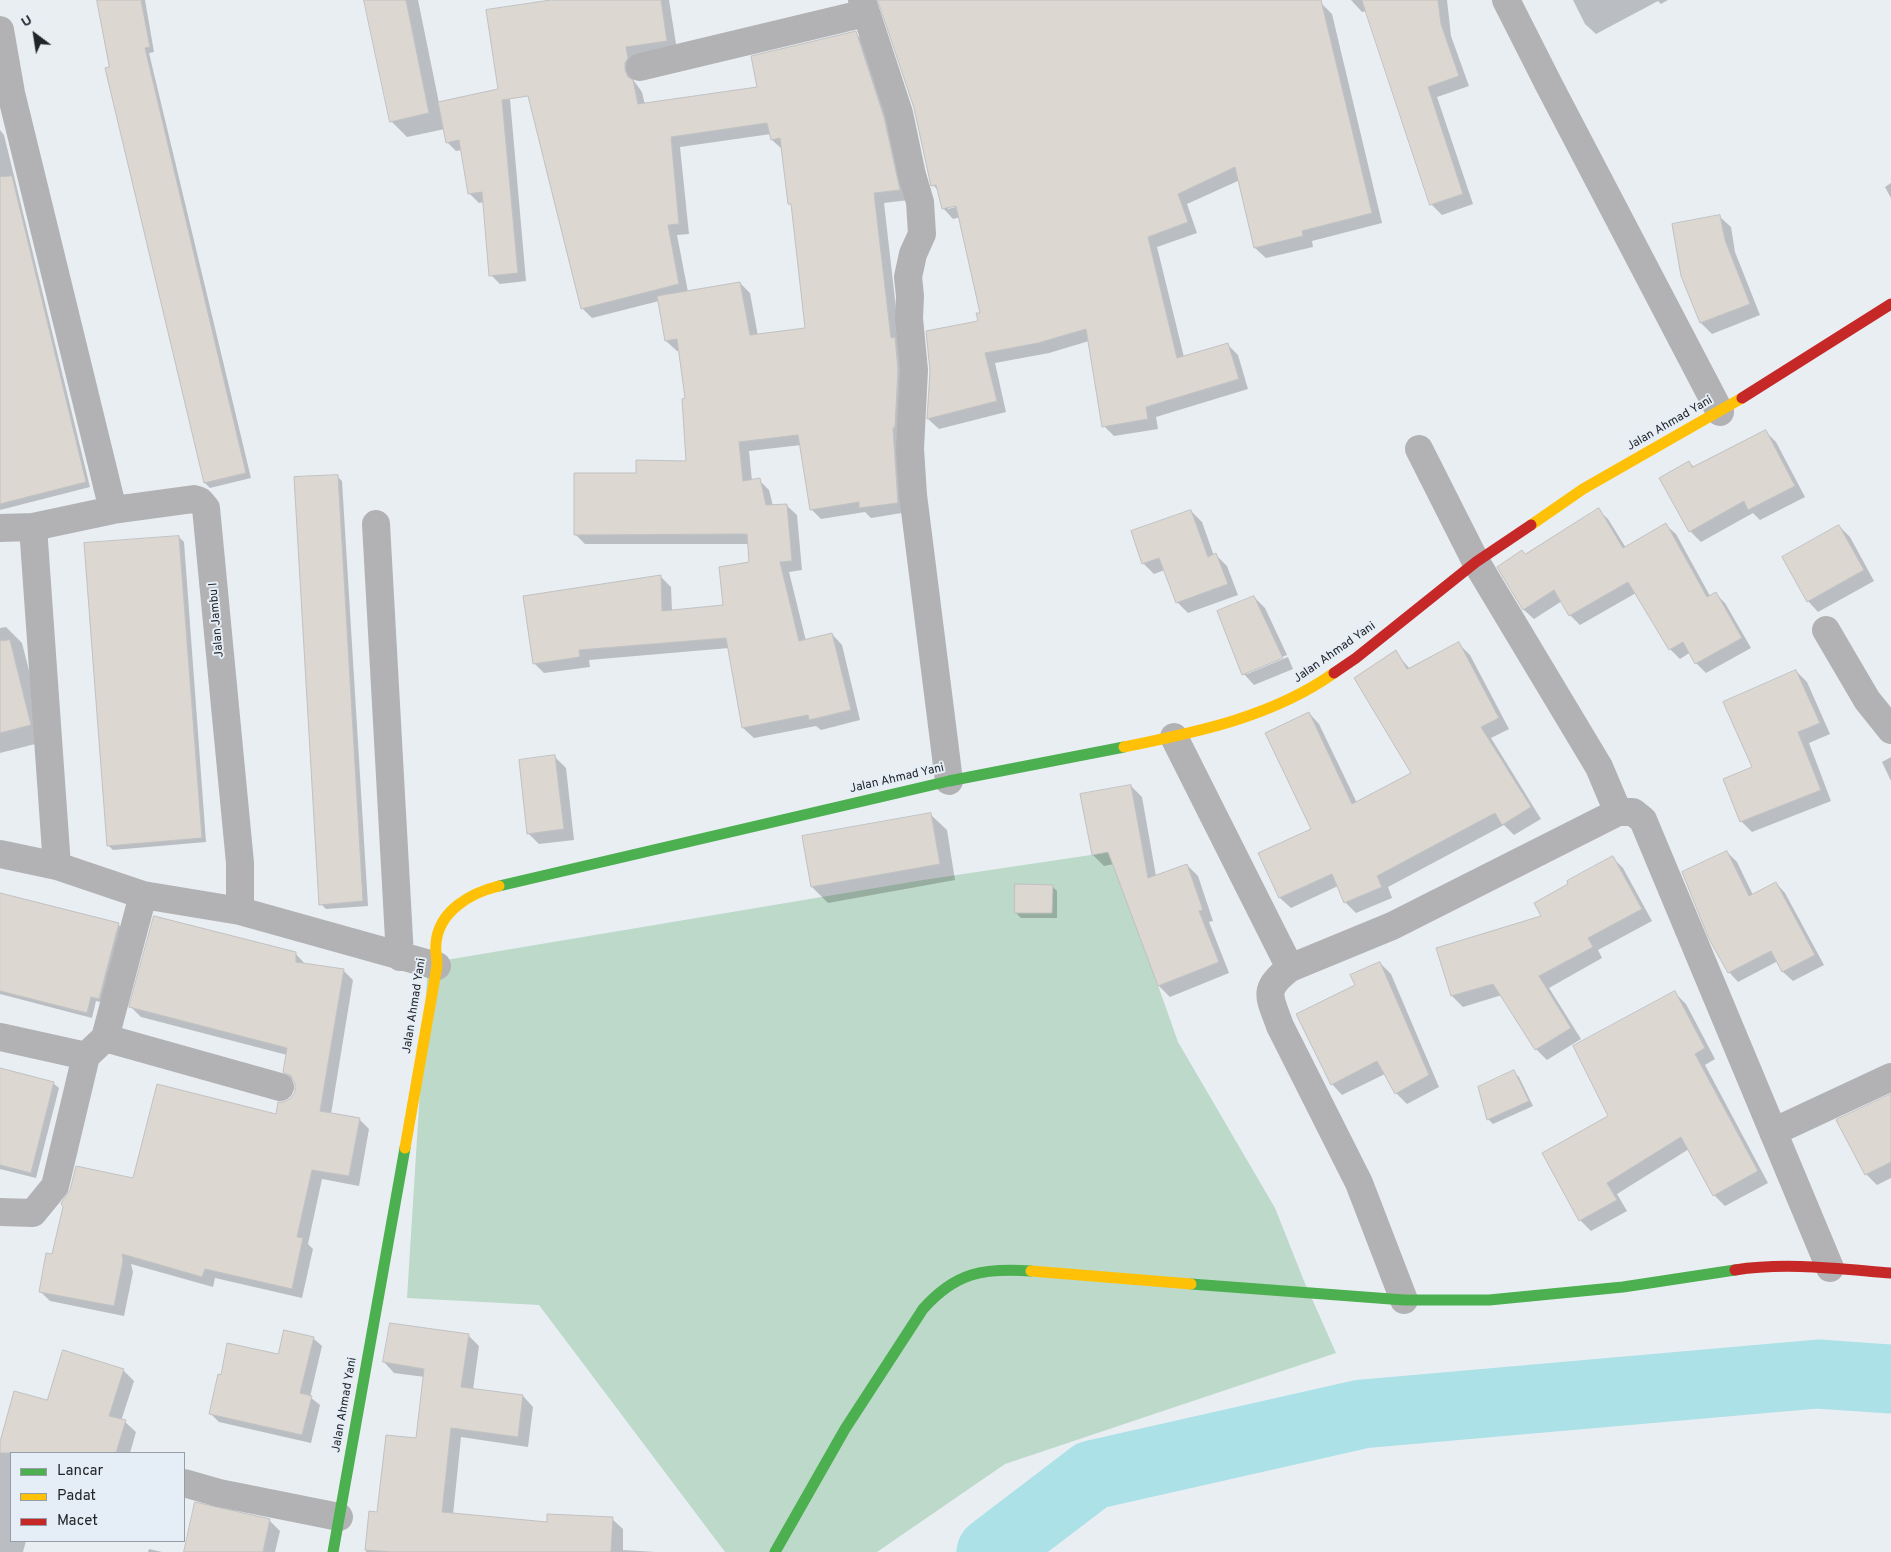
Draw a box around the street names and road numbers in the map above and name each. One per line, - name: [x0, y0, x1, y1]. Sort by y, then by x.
- street label: Jalan Ahmad Yani: [1625, 394, 1715, 454]
- street label: Jalan Jambu I: [207, 582, 227, 658]
- street label: Jalan Ahmad Yani: [1291, 619, 1379, 687]
- street label: Jalan Ahmad Yani: [848, 761, 946, 797]
- street label: Jalan Ahmad Yani: [400, 957, 430, 1055]
- street label: Jalan Ahmad Yani: [330, 1356, 360, 1454]

